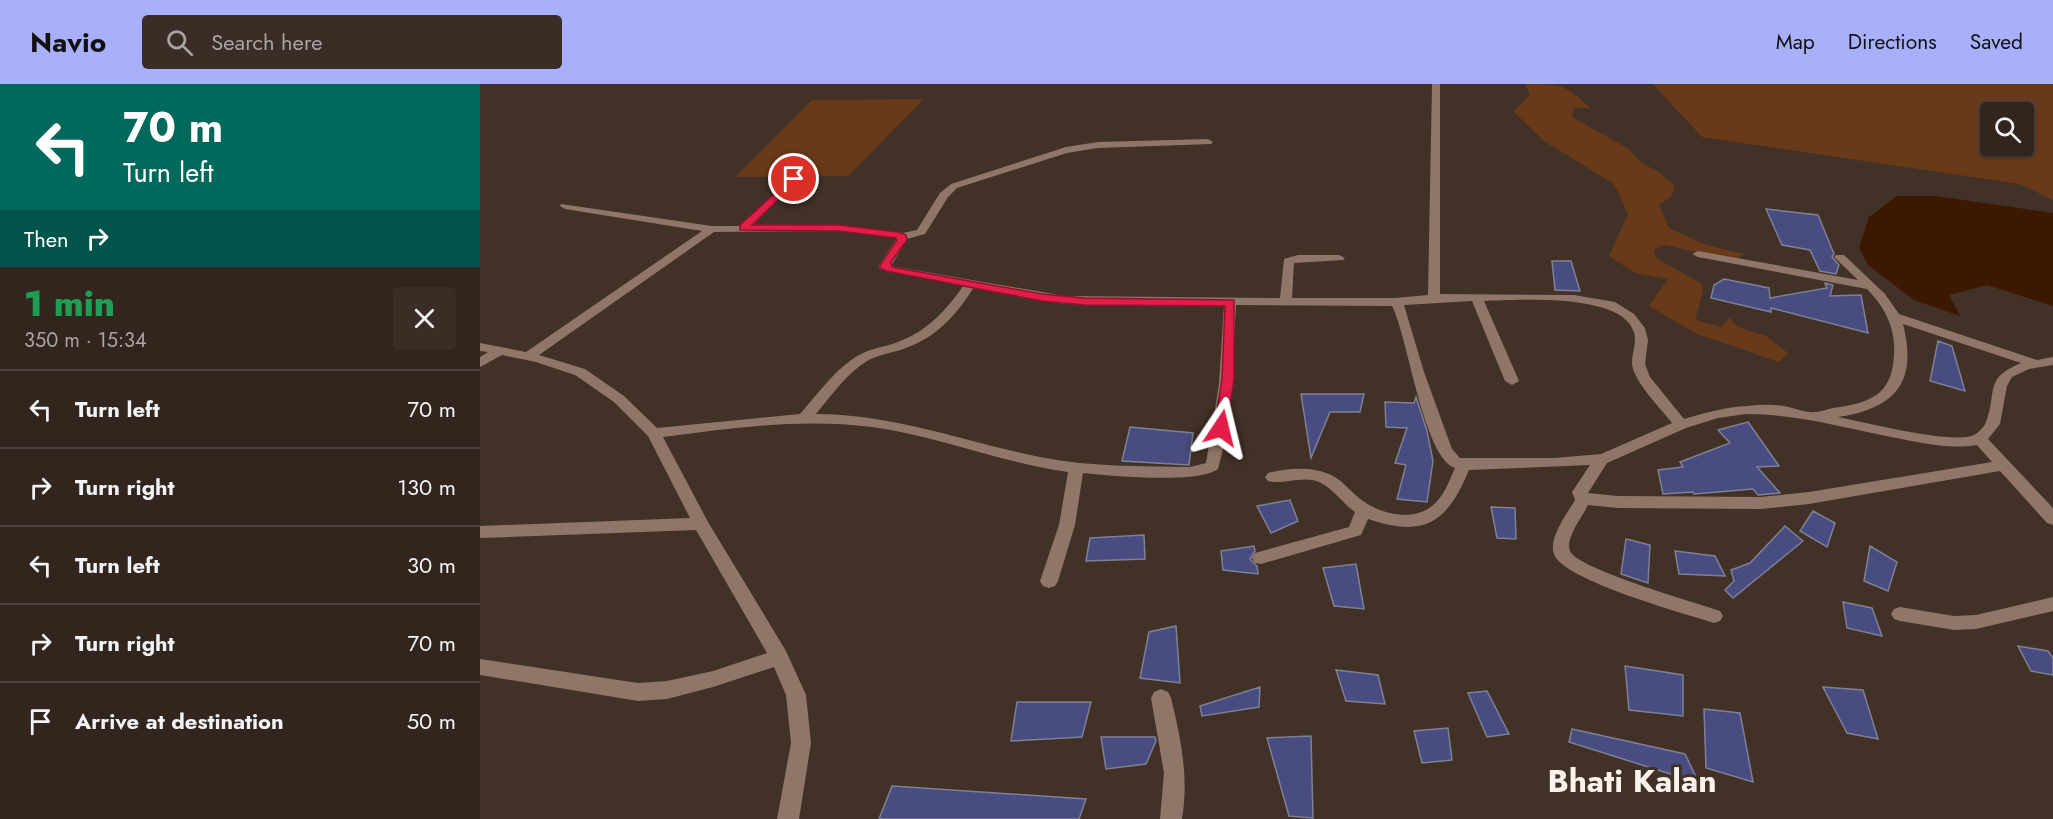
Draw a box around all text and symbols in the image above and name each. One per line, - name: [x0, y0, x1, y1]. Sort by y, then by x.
- search box: [142, 15, 562, 69]
- text: Navio: [30, 22, 106, 63]
- icon: search: [163, 26, 196, 59]
- text: Search here: [211, 26, 322, 58]
- text: Map: [1776, 27, 1815, 57]
- text: Directions: [1848, 27, 1937, 57]
- text: Saved: [1970, 27, 2023, 57]
- text: 70 m: [123, 97, 223, 158]
- map controls: [1980, 102, 2034, 156]
- button: search: [1980, 102, 2034, 156]
- icon: left: [24, 108, 102, 186]
- text: Turn left: [123, 153, 213, 192]
- pin: [768, 153, 819, 204]
- icon: arrive: [777, 162, 810, 195]
- icon: right: [81, 222, 114, 255]
- text: Then: [24, 223, 69, 255]
- text: 1 min: [24, 277, 115, 329]
- button: close: [393, 287, 456, 350]
- text: 350 m · 15:34: [24, 326, 147, 355]
- icon: left: [24, 393, 57, 426]
- text: Turn left: [75, 393, 160, 425]
- text: 70 m: [407, 393, 456, 425]
- position arrow: [1189, 396, 1253, 460]
- icon: right: [24, 471, 57, 504]
- text: Turn right: [75, 471, 175, 503]
- text: 130 m: [397, 471, 456, 503]
- icon: left: [24, 549, 57, 582]
- text: Turn left: [75, 549, 160, 581]
- text: 30 m: [407, 549, 456, 581]
- icon: right: [24, 627, 57, 660]
- text: Turn right: [75, 627, 175, 659]
- text: 70 m: [407, 627, 456, 659]
- icon: arrive: [24, 705, 57, 738]
- text: Arrive at destination: [75, 705, 284, 737]
- text: 50 m: [407, 705, 456, 737]
- district label: Bhati Kalan: [1547, 758, 1717, 804]

